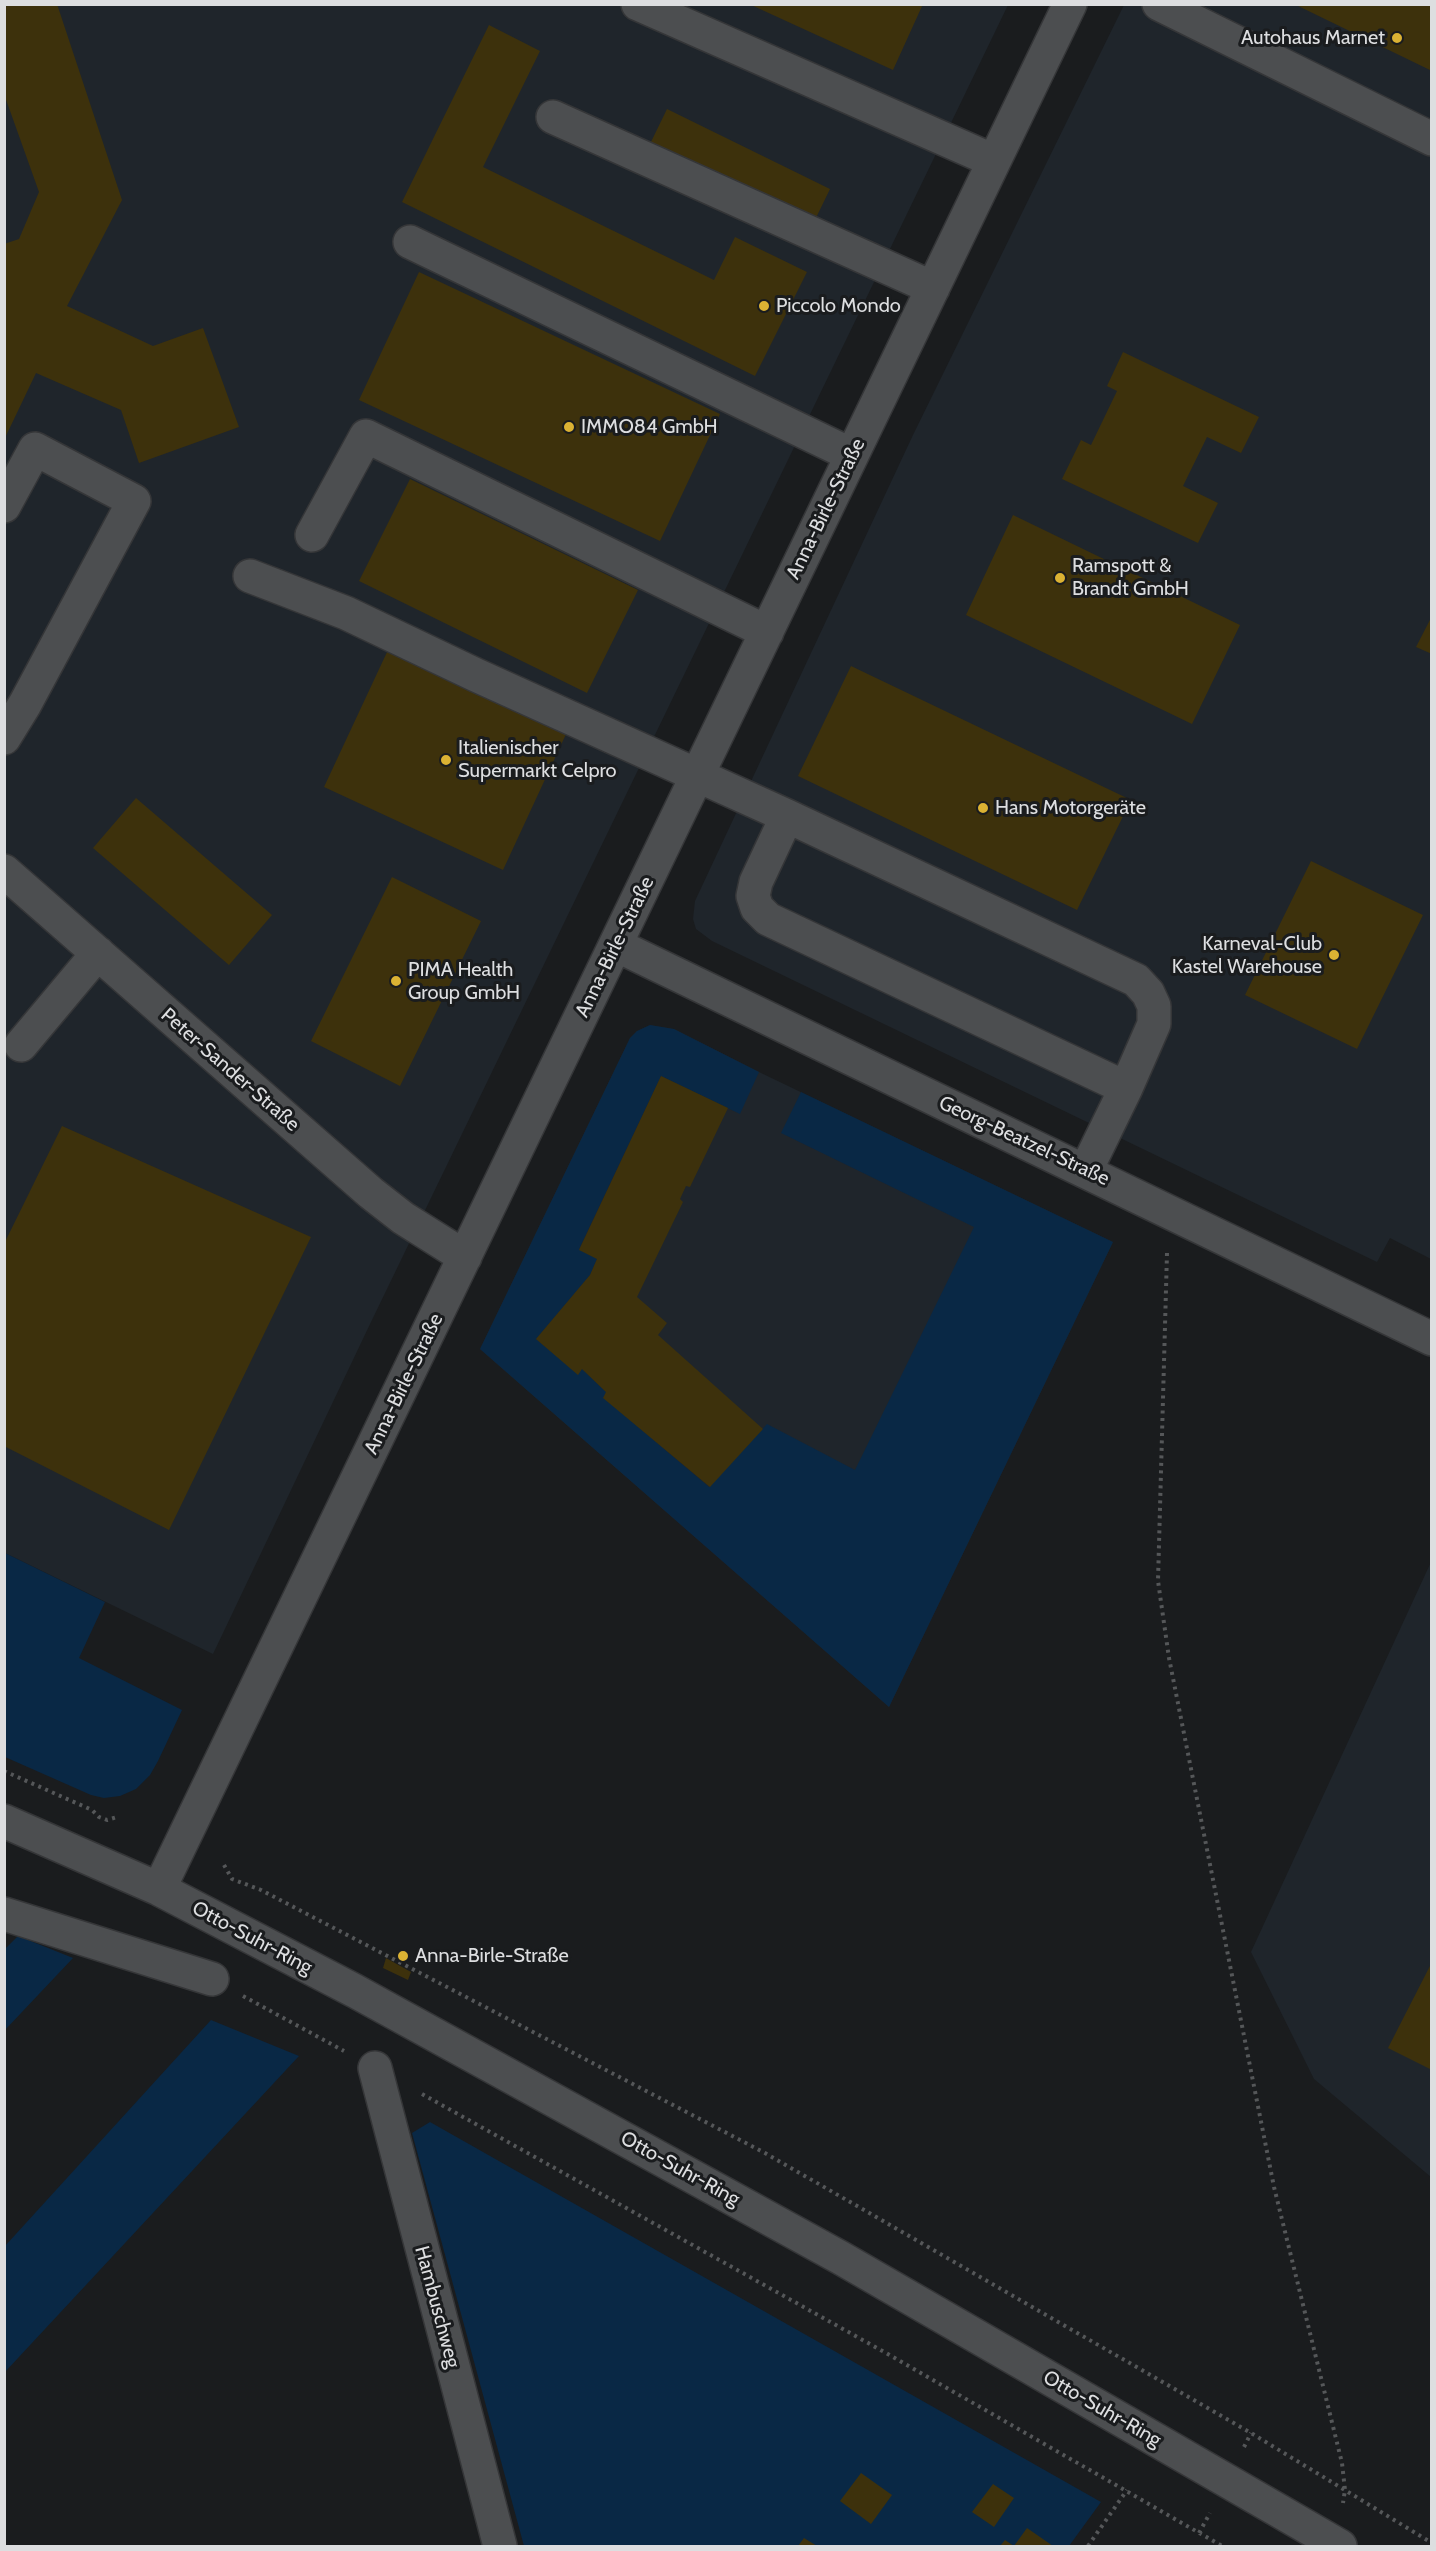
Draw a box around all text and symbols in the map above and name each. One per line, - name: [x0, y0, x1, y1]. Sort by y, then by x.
- place label: Autohaus Marnet: [1241, 26, 1385, 50]
- marker: Autohaus Marnet: [1390, 31, 1404, 45]
- place label: Piccolo Mondo: [776, 294, 901, 318]
- marker: Piccolo Mondo: [757, 299, 771, 313]
- place label: IMMO84 GmbH: [581, 415, 718, 439]
- marker: IMMO84 GmbH: [562, 420, 576, 434]
- street label: Anna-Birle-Straße: [782, 435, 870, 583]
- place label: Ramspott & Brandt GmbH: [1072, 554, 1189, 601]
- marker: Ramspott & Brandt GmbH: [1053, 571, 1067, 585]
- place label: Italienischer Supermarkt Celpro: [458, 736, 617, 783]
- marker: Italienischer Supermarkt Celpro: [439, 753, 453, 767]
- place label: Hans Motorgeräte: [995, 796, 1146, 820]
- marker: Hans Motorgeräte: [976, 801, 990, 815]
- street label: Anna-Birle-Straße: [571, 873, 659, 1021]
- place label: Karneval-Club Kastel Warehouse: [1172, 932, 1322, 979]
- marker: Karneval-Club Kastel Warehouse: [1327, 948, 1341, 962]
- place label: PIMA Health Group GmbH: [408, 958, 520, 1005]
- marker: PIMA Health Group GmbH: [389, 974, 403, 988]
- street label: Peter-Sander-Straße: [156, 1003, 304, 1137]
- street label: Georg-Beatzel-Straße: [935, 1091, 1113, 1191]
- street label: Anna-Birle-Straße: [360, 1310, 448, 1458]
- street label: Otto-Suhr-Ring: [188, 1896, 316, 1980]
- place label: Anna-Birle-Straße: [415, 1944, 569, 1968]
- marker: Anna-Birle-Straße: [396, 1949, 410, 1963]
- street label: Otto-Suhr-Ring: [616, 2126, 744, 2212]
- street label: Hambuschweg: [409, 2243, 465, 2371]
- street label: Otto-Suhr-Ring: [1039, 2365, 1165, 2453]

